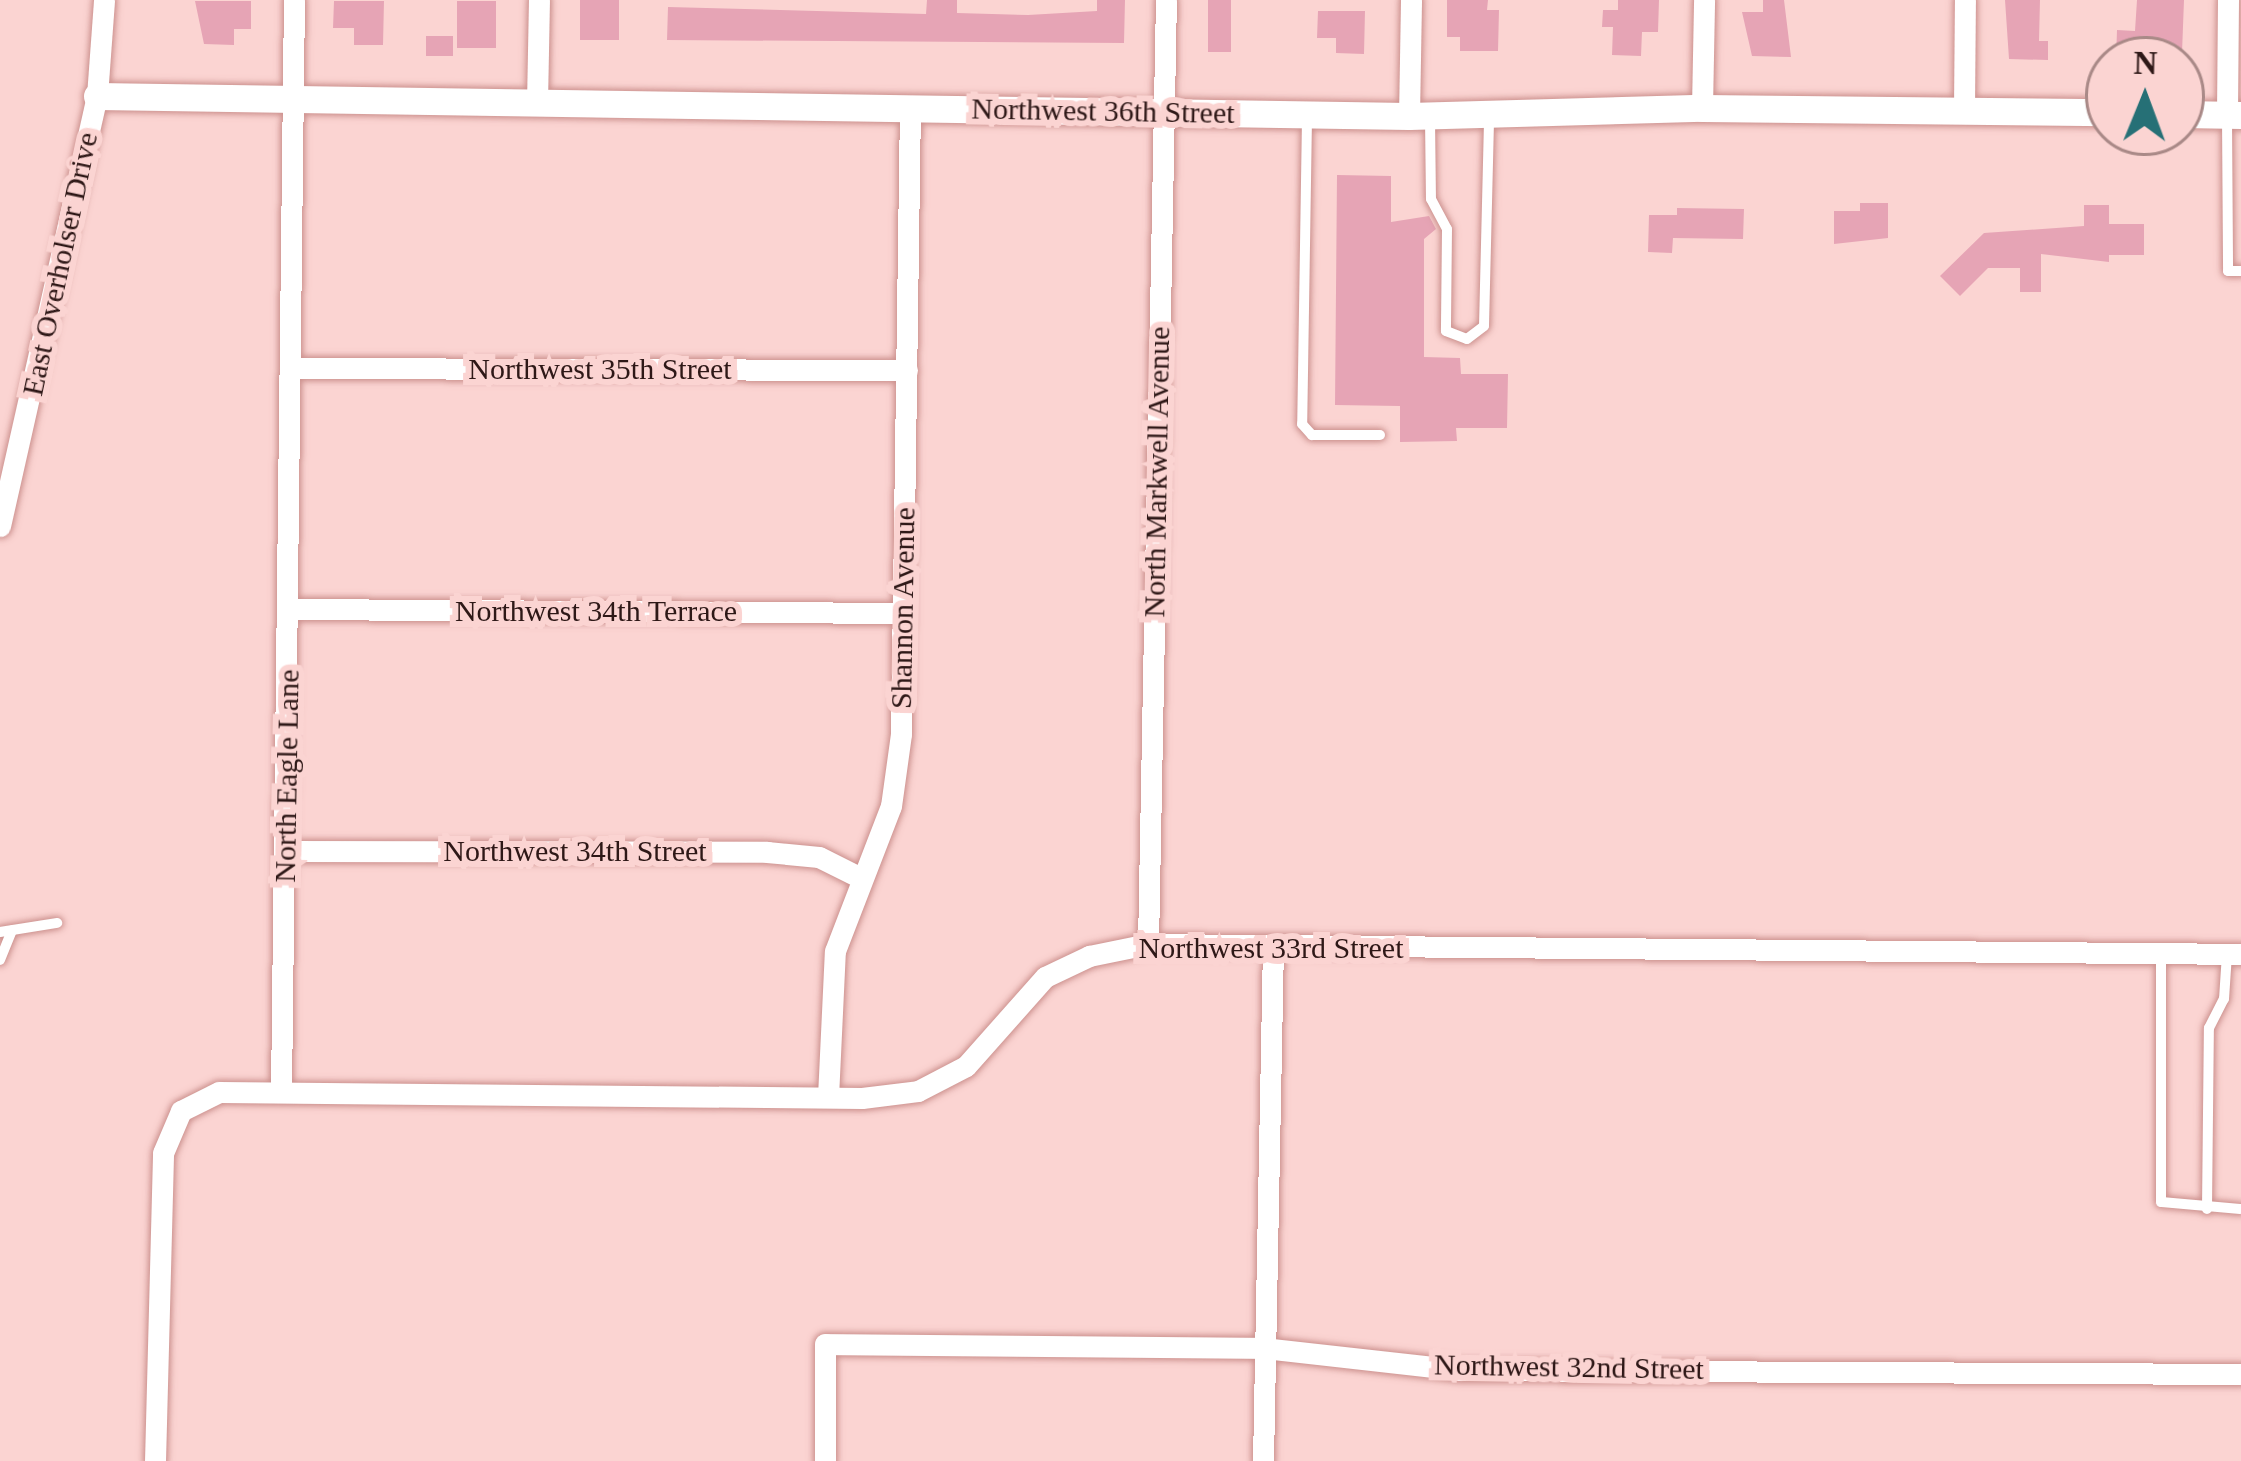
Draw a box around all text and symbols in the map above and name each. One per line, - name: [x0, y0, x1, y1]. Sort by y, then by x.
- north arrow: [2085, 36, 2205, 156]
- text: N: [2133, 45, 2158, 81]
- street label: Northwest 36th Street: [971, 91, 1235, 131]
- street label: East Overholser Drive: [15, 129, 105, 399]
- street label: North Markwell Avenue: [1136, 325, 1178, 619]
- street label: Northwest 35th Street: [468, 351, 732, 387]
- street label: Shannon Avenue: [883, 506, 923, 710]
- street label: Northwest 34th Terrace: [455, 593, 737, 629]
- street label: North Eagle Lane: [267, 669, 307, 883]
- street label: Northwest 34th Street: [443, 833, 707, 869]
- street label: Northwest 33rd Street: [1139, 930, 1403, 966]
- street label: Northwest 32nd Street: [1434, 1347, 1704, 1387]

